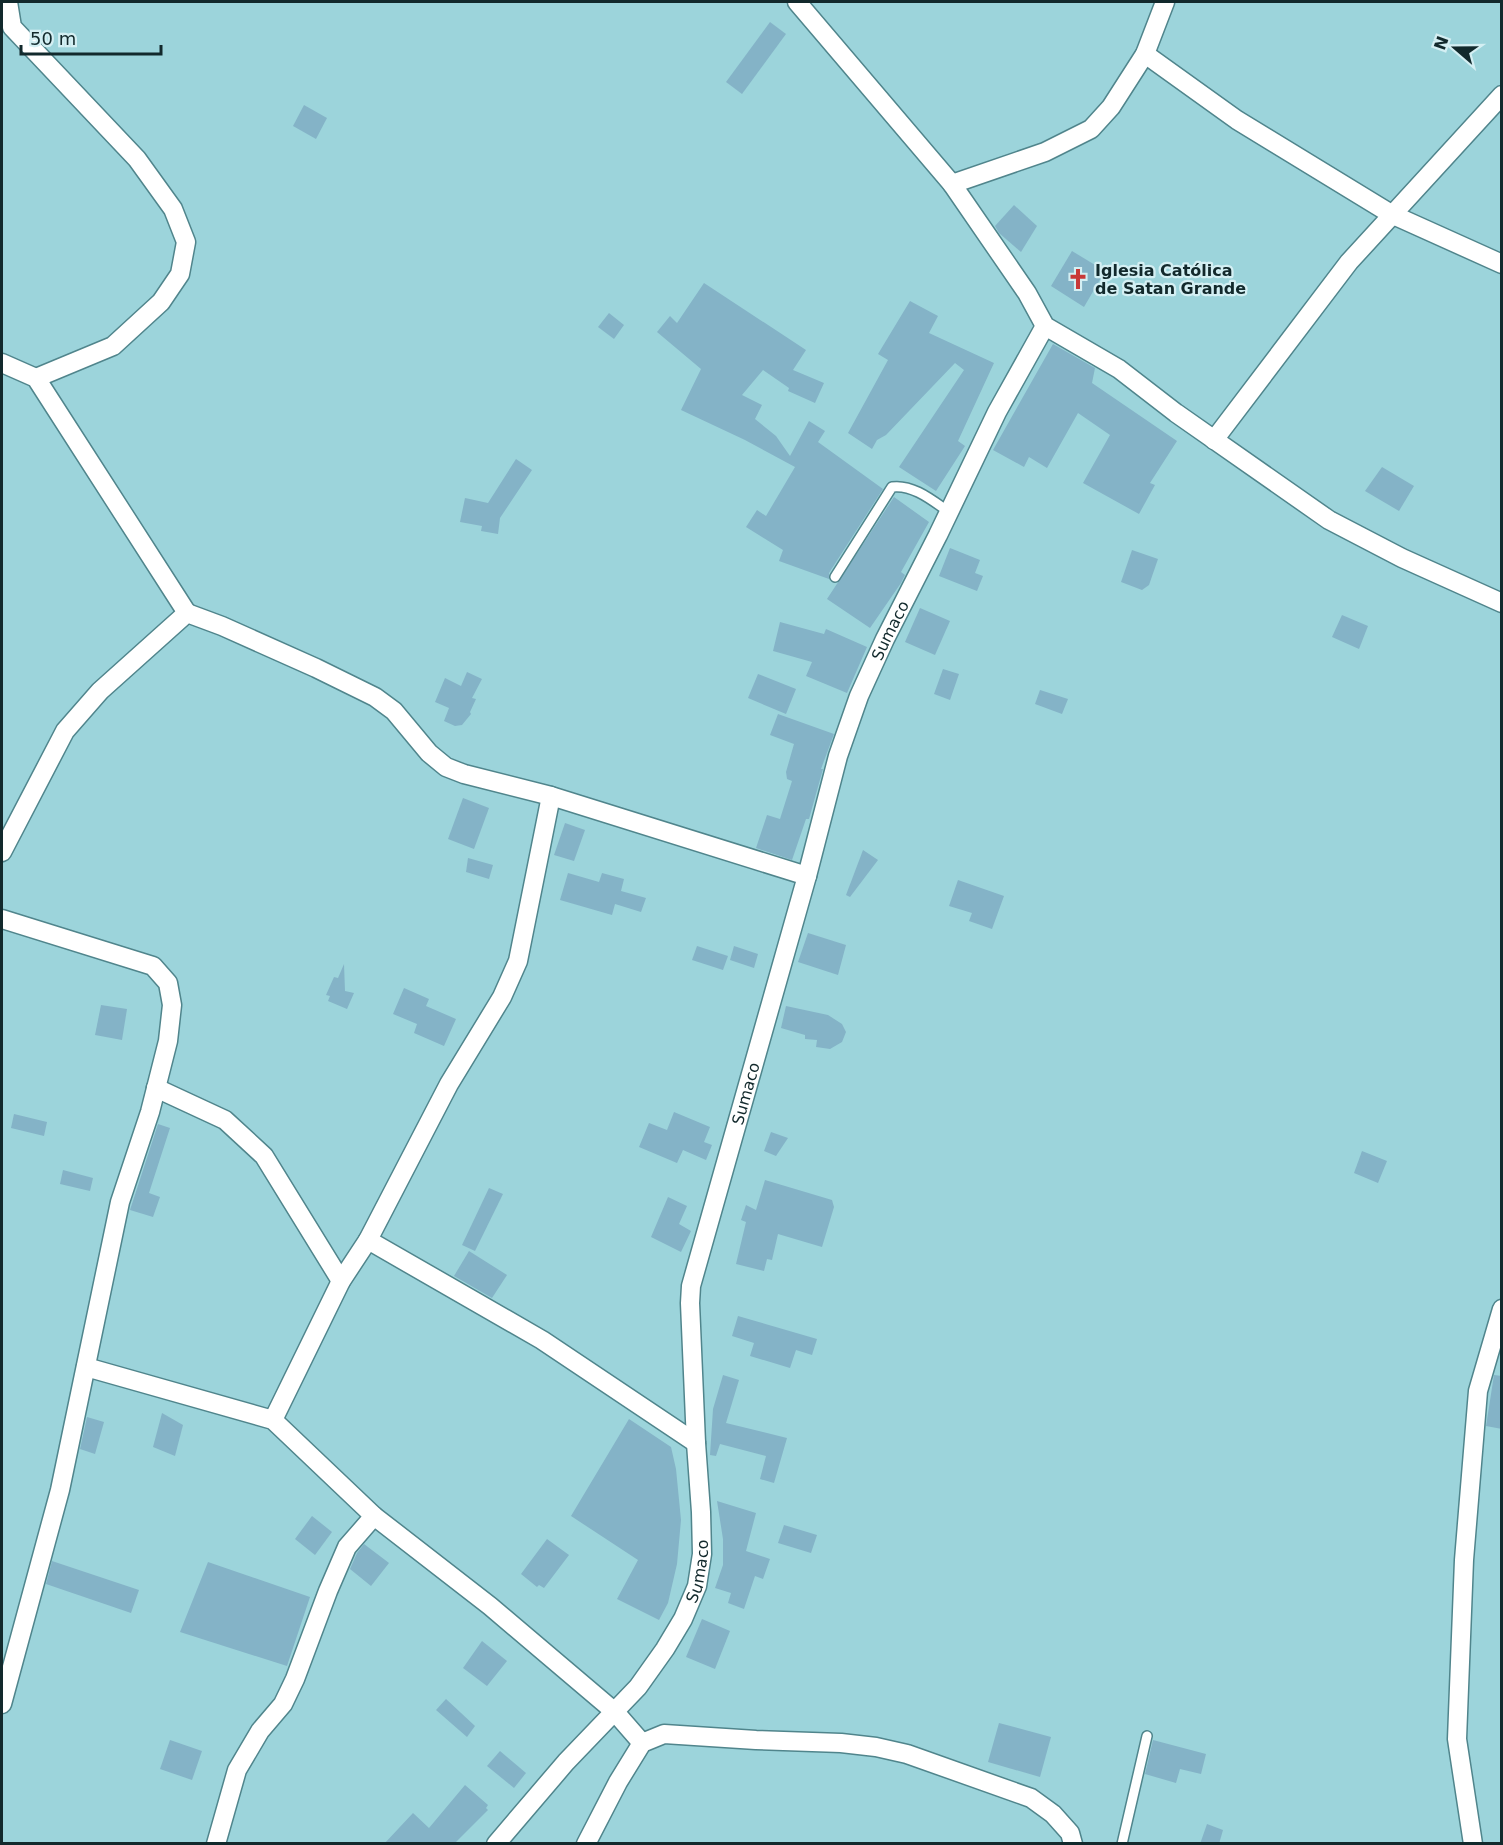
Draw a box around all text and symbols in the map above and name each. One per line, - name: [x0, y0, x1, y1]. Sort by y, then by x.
- scale bar: [21, 18, 160, 56]
- north arrow: [1425, 18, 1485, 78]
- text: 50 m: [30, 28, 76, 49]
- text: N: [1430, 33, 1453, 53]
- place label: Iglesia Católica de Satan Grande: [1095, 261, 1246, 298]
- church icon: Iglesia Católica de Satan Grande: [1066, 267, 1090, 291]
- street label: Sumaco: [867, 597, 913, 663]
- street label: Sumaco: [728, 1060, 763, 1127]
- street label: Sumaco: [681, 1539, 712, 1606]

